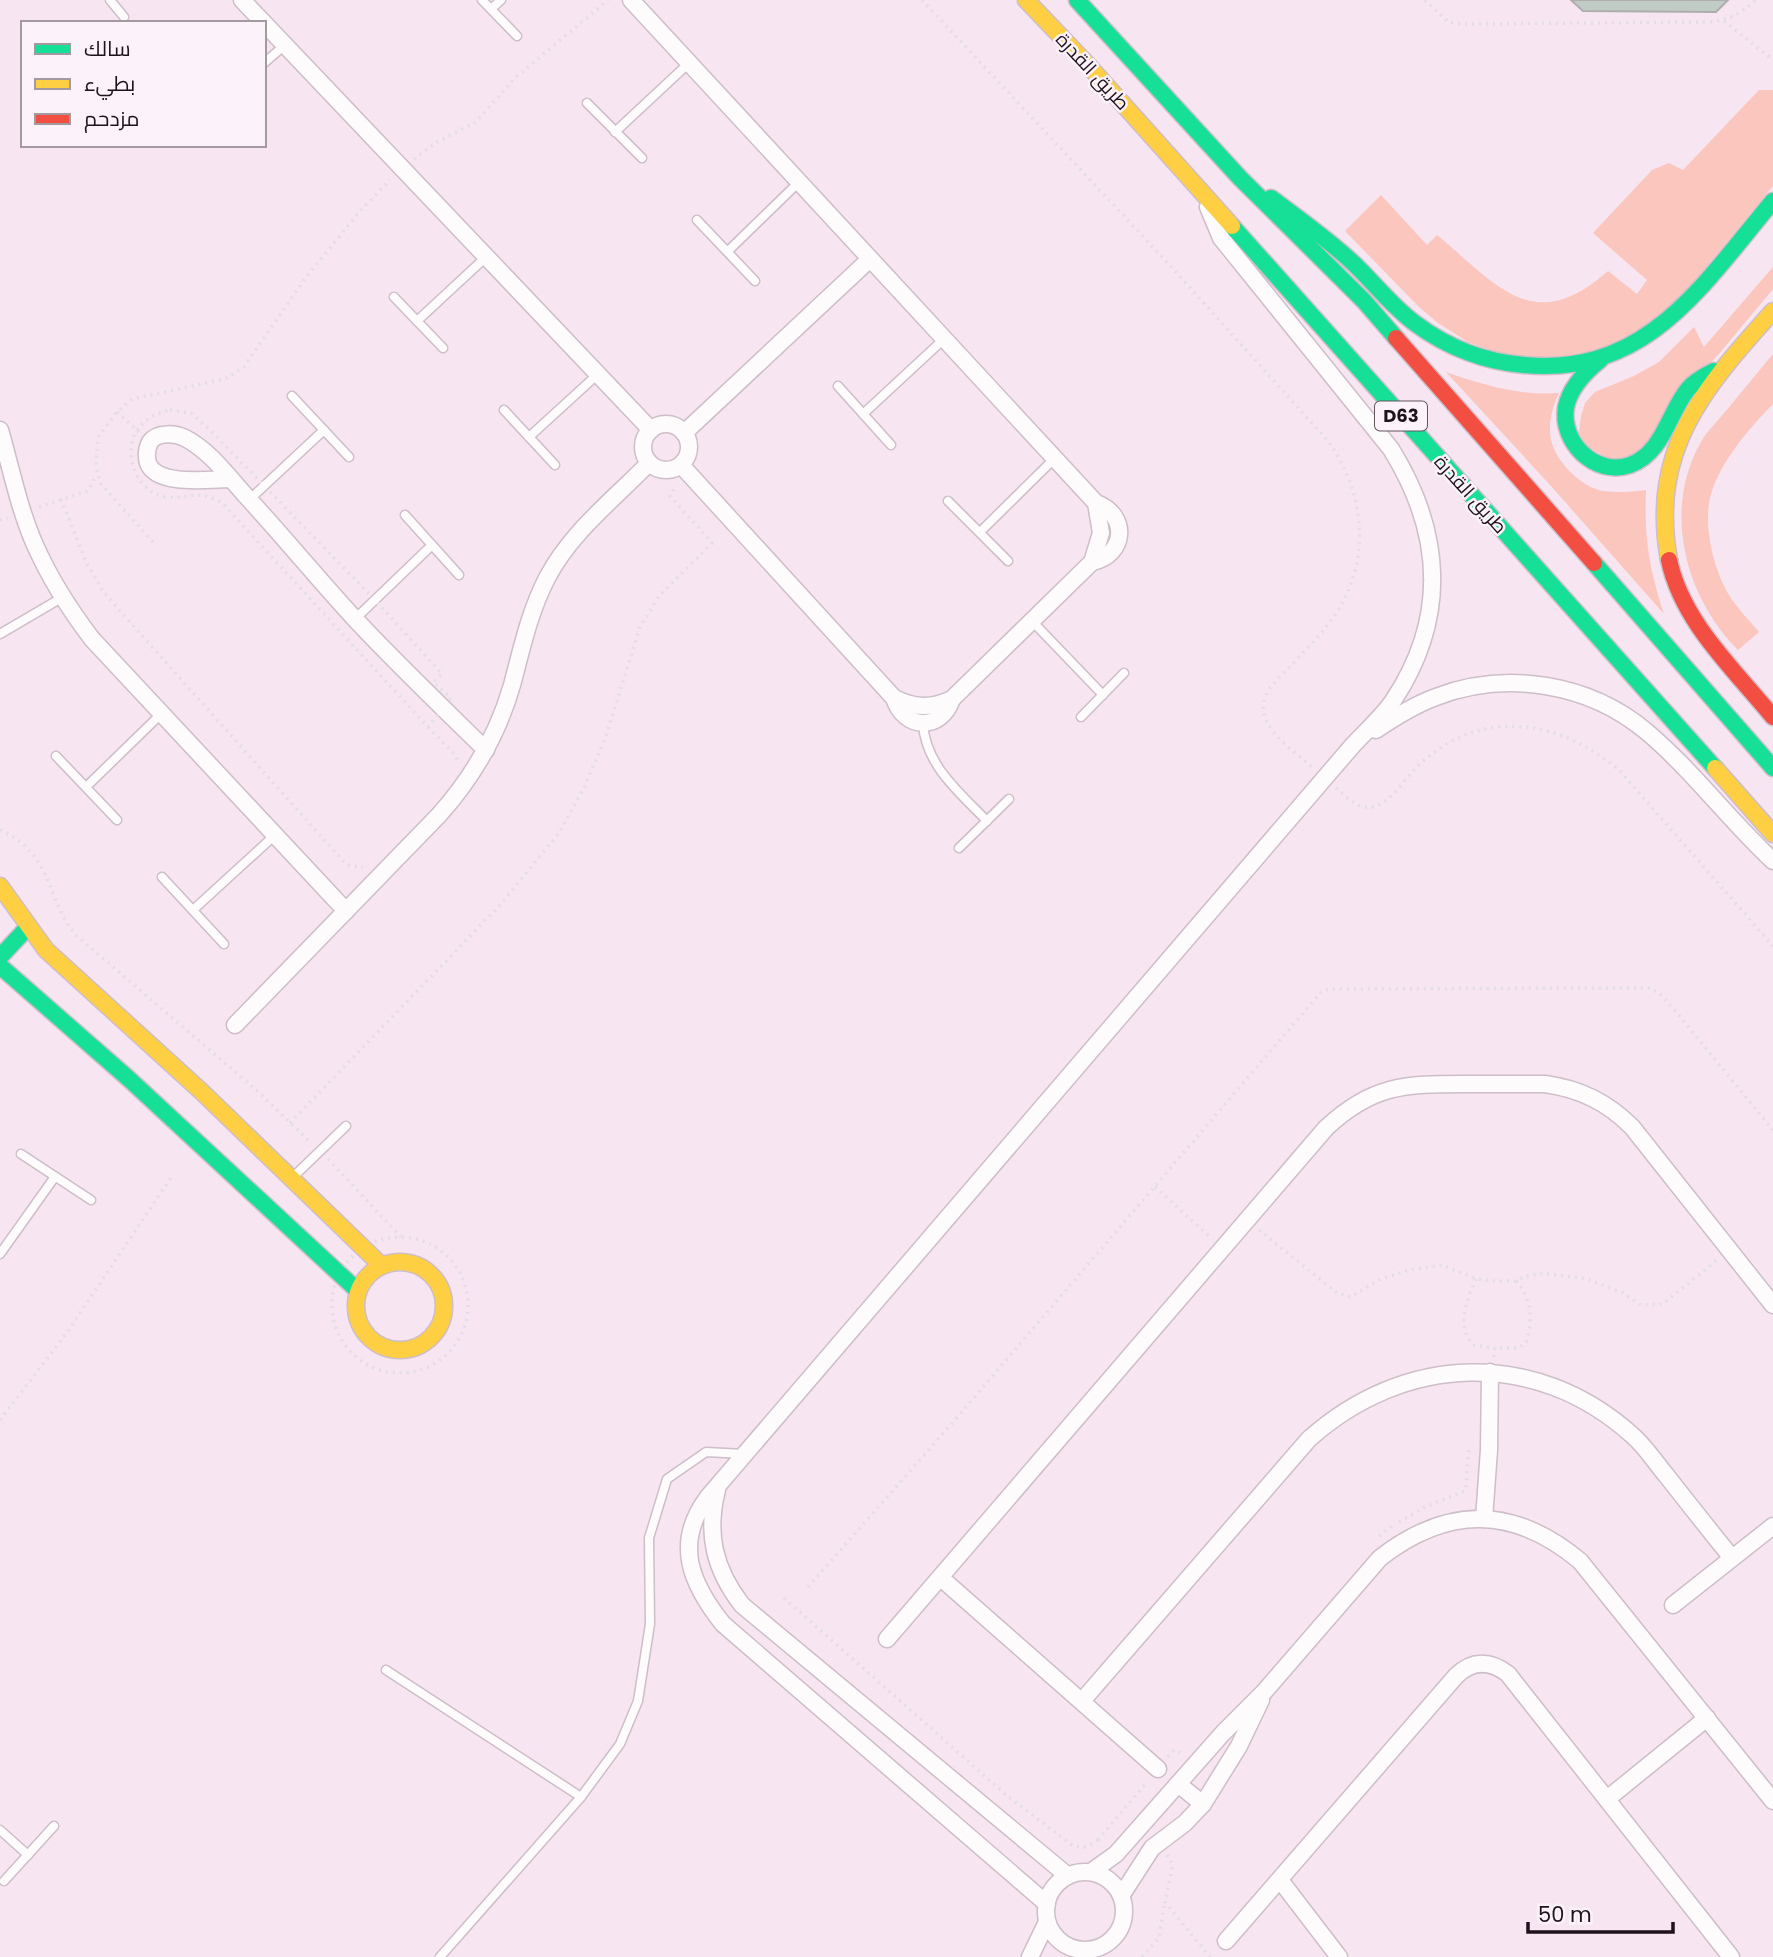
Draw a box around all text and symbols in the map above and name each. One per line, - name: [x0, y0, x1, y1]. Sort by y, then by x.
- legend: [21, 21, 266, 147]
- street label: طريق القدرة: [1050, 27, 1136, 116]
- text: سالك: [84, 34, 131, 63]
- text: بطيء: [84, 69, 135, 100]
- text: مزدحم: [84, 104, 139, 133]
- road number: D63: [1375, 402, 1427, 430]
- street label: طريق القدرة: [1428, 449, 1513, 539]
- scale bar: [1528, 1890, 1673, 1934]
- text: 50 m: [1538, 1900, 1592, 1929]

